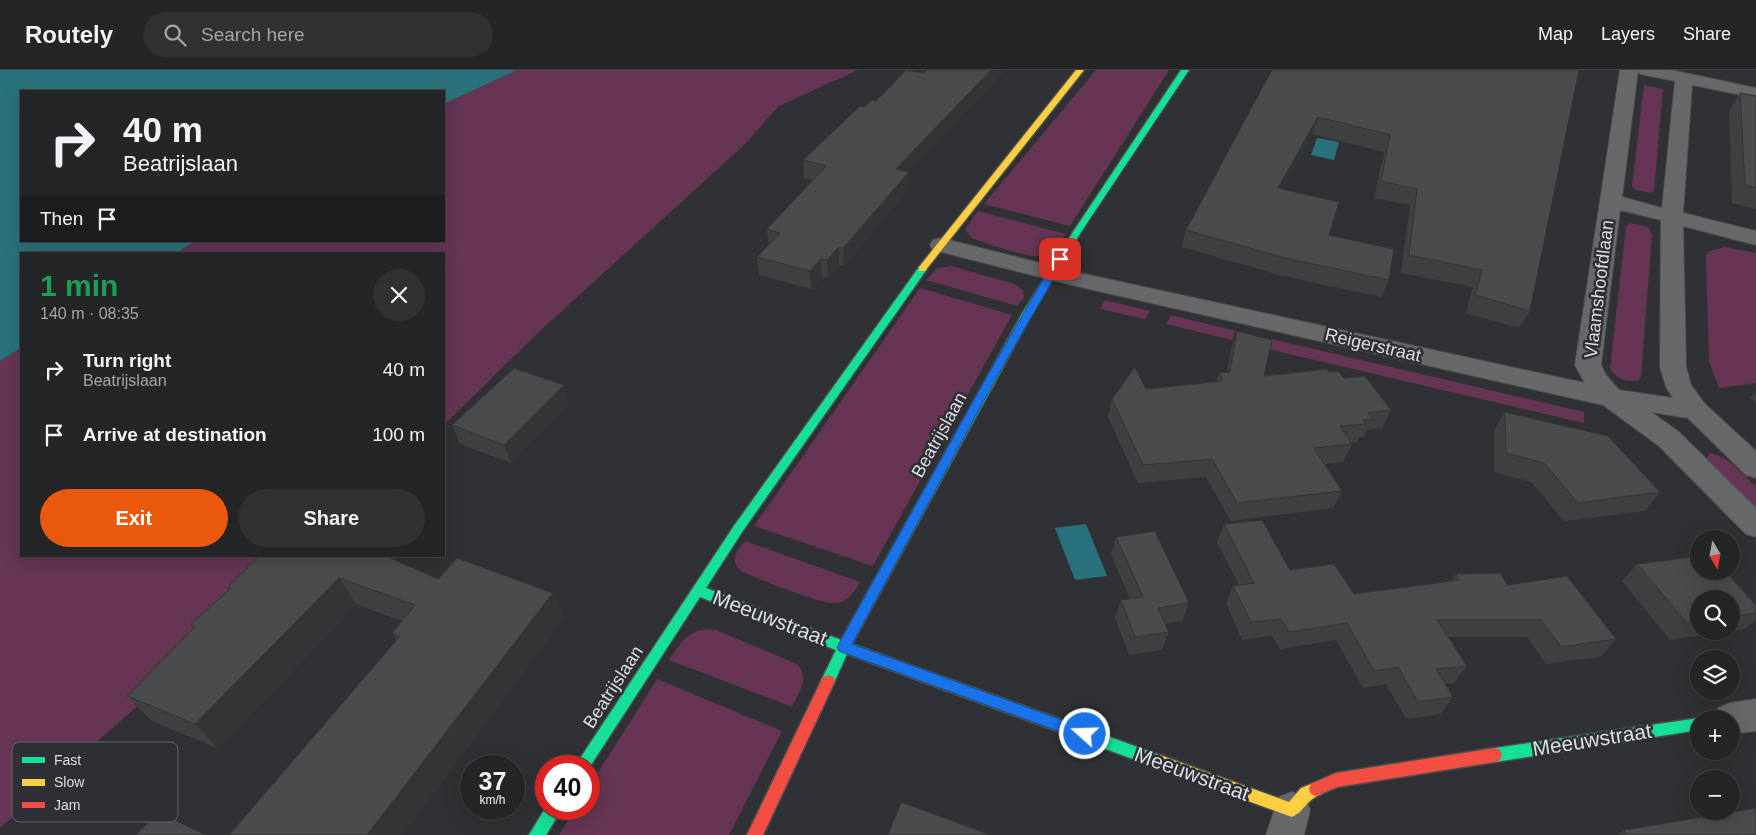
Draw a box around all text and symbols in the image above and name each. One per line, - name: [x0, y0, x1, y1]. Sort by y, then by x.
- search box: [143, 12, 493, 57]
- text: Routely: [25, 21, 113, 48]
- icon: search: [161, 21, 189, 49]
- text: Search here: [201, 24, 305, 45]
- text: Map: [1538, 24, 1573, 44]
- text: Layers: [1601, 24, 1655, 44]
- text: Share: [1683, 24, 1731, 44]
- icon: right: [40, 110, 105, 175]
- text: 40 m: [123, 110, 203, 149]
- text: Beatrijslaan: [123, 151, 238, 176]
- icon: arrive: [93, 205, 121, 233]
- text: Then: [40, 208, 83, 229]
- street label: Vlaamshoofdlaan: [1581, 219, 1617, 359]
- pin: [1039, 238, 1081, 280]
- icon: arrive: [1046, 245, 1074, 273]
- text: 1 min: [40, 269, 118, 302]
- button: close: [373, 269, 425, 321]
- text: 140 m · 08:35: [40, 305, 139, 322]
- street label: Reigerstraat: [1323, 324, 1423, 366]
- text: Turn right: [83, 350, 171, 371]
- icon: right: [40, 356, 68, 384]
- text: 40 m: [383, 359, 425, 380]
- text: Beatrijslaan: [83, 372, 167, 389]
- street label: Beatrijslaan: [907, 389, 971, 481]
- icon: arrive: [40, 421, 68, 449]
- text: Arrive at destination: [83, 424, 267, 445]
- text: 100 m: [372, 424, 425, 445]
- button: Exit: [40, 489, 228, 547]
- button: Share: [238, 489, 425, 547]
- north arrow: [1690, 530, 1740, 580]
- map controls: [1690, 530, 1740, 820]
- street label: Meeuwstraat: [710, 585, 831, 650]
- button: search: [1690, 590, 1740, 640]
- street label: Beatrijslaan: [579, 642, 647, 732]
- button: layers: [1690, 650, 1740, 700]
- position arrow: [1058, 707, 1110, 759]
- button: +: [1690, 710, 1740, 760]
- street label: Meeuwstraat: [1531, 719, 1653, 760]
- legend: [12, 742, 178, 822]
- street label: Meeuwstraat: [1132, 742, 1253, 805]
- text: Fast: [54, 752, 81, 768]
- speed limit sign: 40: [535, 755, 600, 820]
- text: 37: [479, 767, 506, 795]
- button: −: [1690, 770, 1740, 820]
- text: Slow: [54, 774, 85, 790]
- text: km/h: [479, 793, 506, 807]
- text: Jam: [54, 797, 80, 813]

